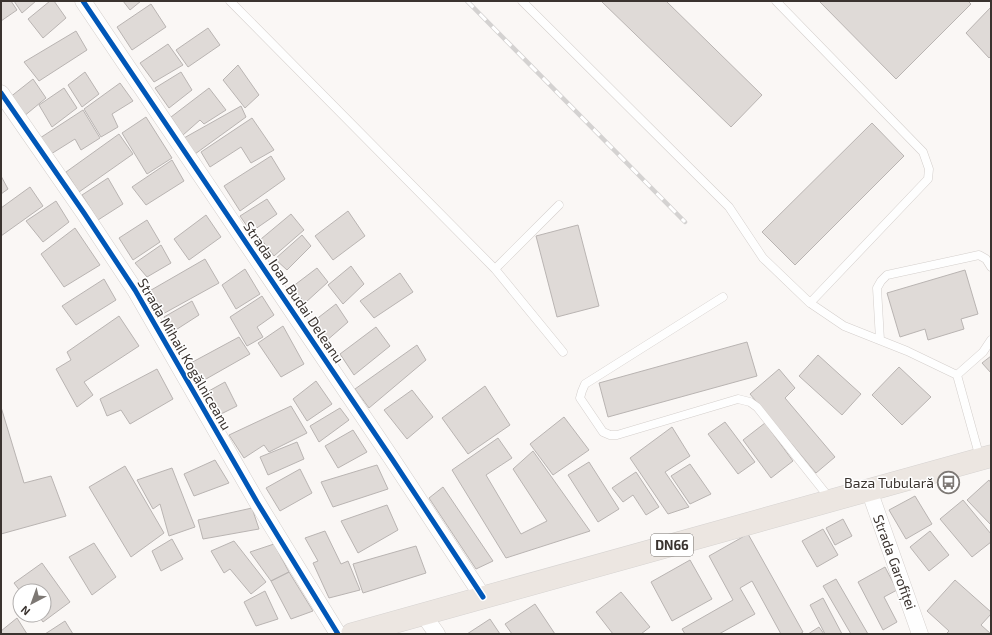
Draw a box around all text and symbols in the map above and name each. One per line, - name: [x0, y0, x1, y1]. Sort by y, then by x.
- street label: Strada Ioan Budai Deleanu: [240, 218, 348, 366]
- street label: Strada Mihail Kogălniceanu: [135, 275, 235, 433]
- bus stop icon: Baza Tubulară: [936, 469, 962, 495]
- place label: Baza Tubulară: [844, 474, 934, 491]
- street label: Strada Garofiței: [869, 512, 920, 612]
- road number: DN66: [651, 534, 693, 556]
- north arrow: [12, 583, 52, 623]
- text: N: [18, 603, 32, 618]

